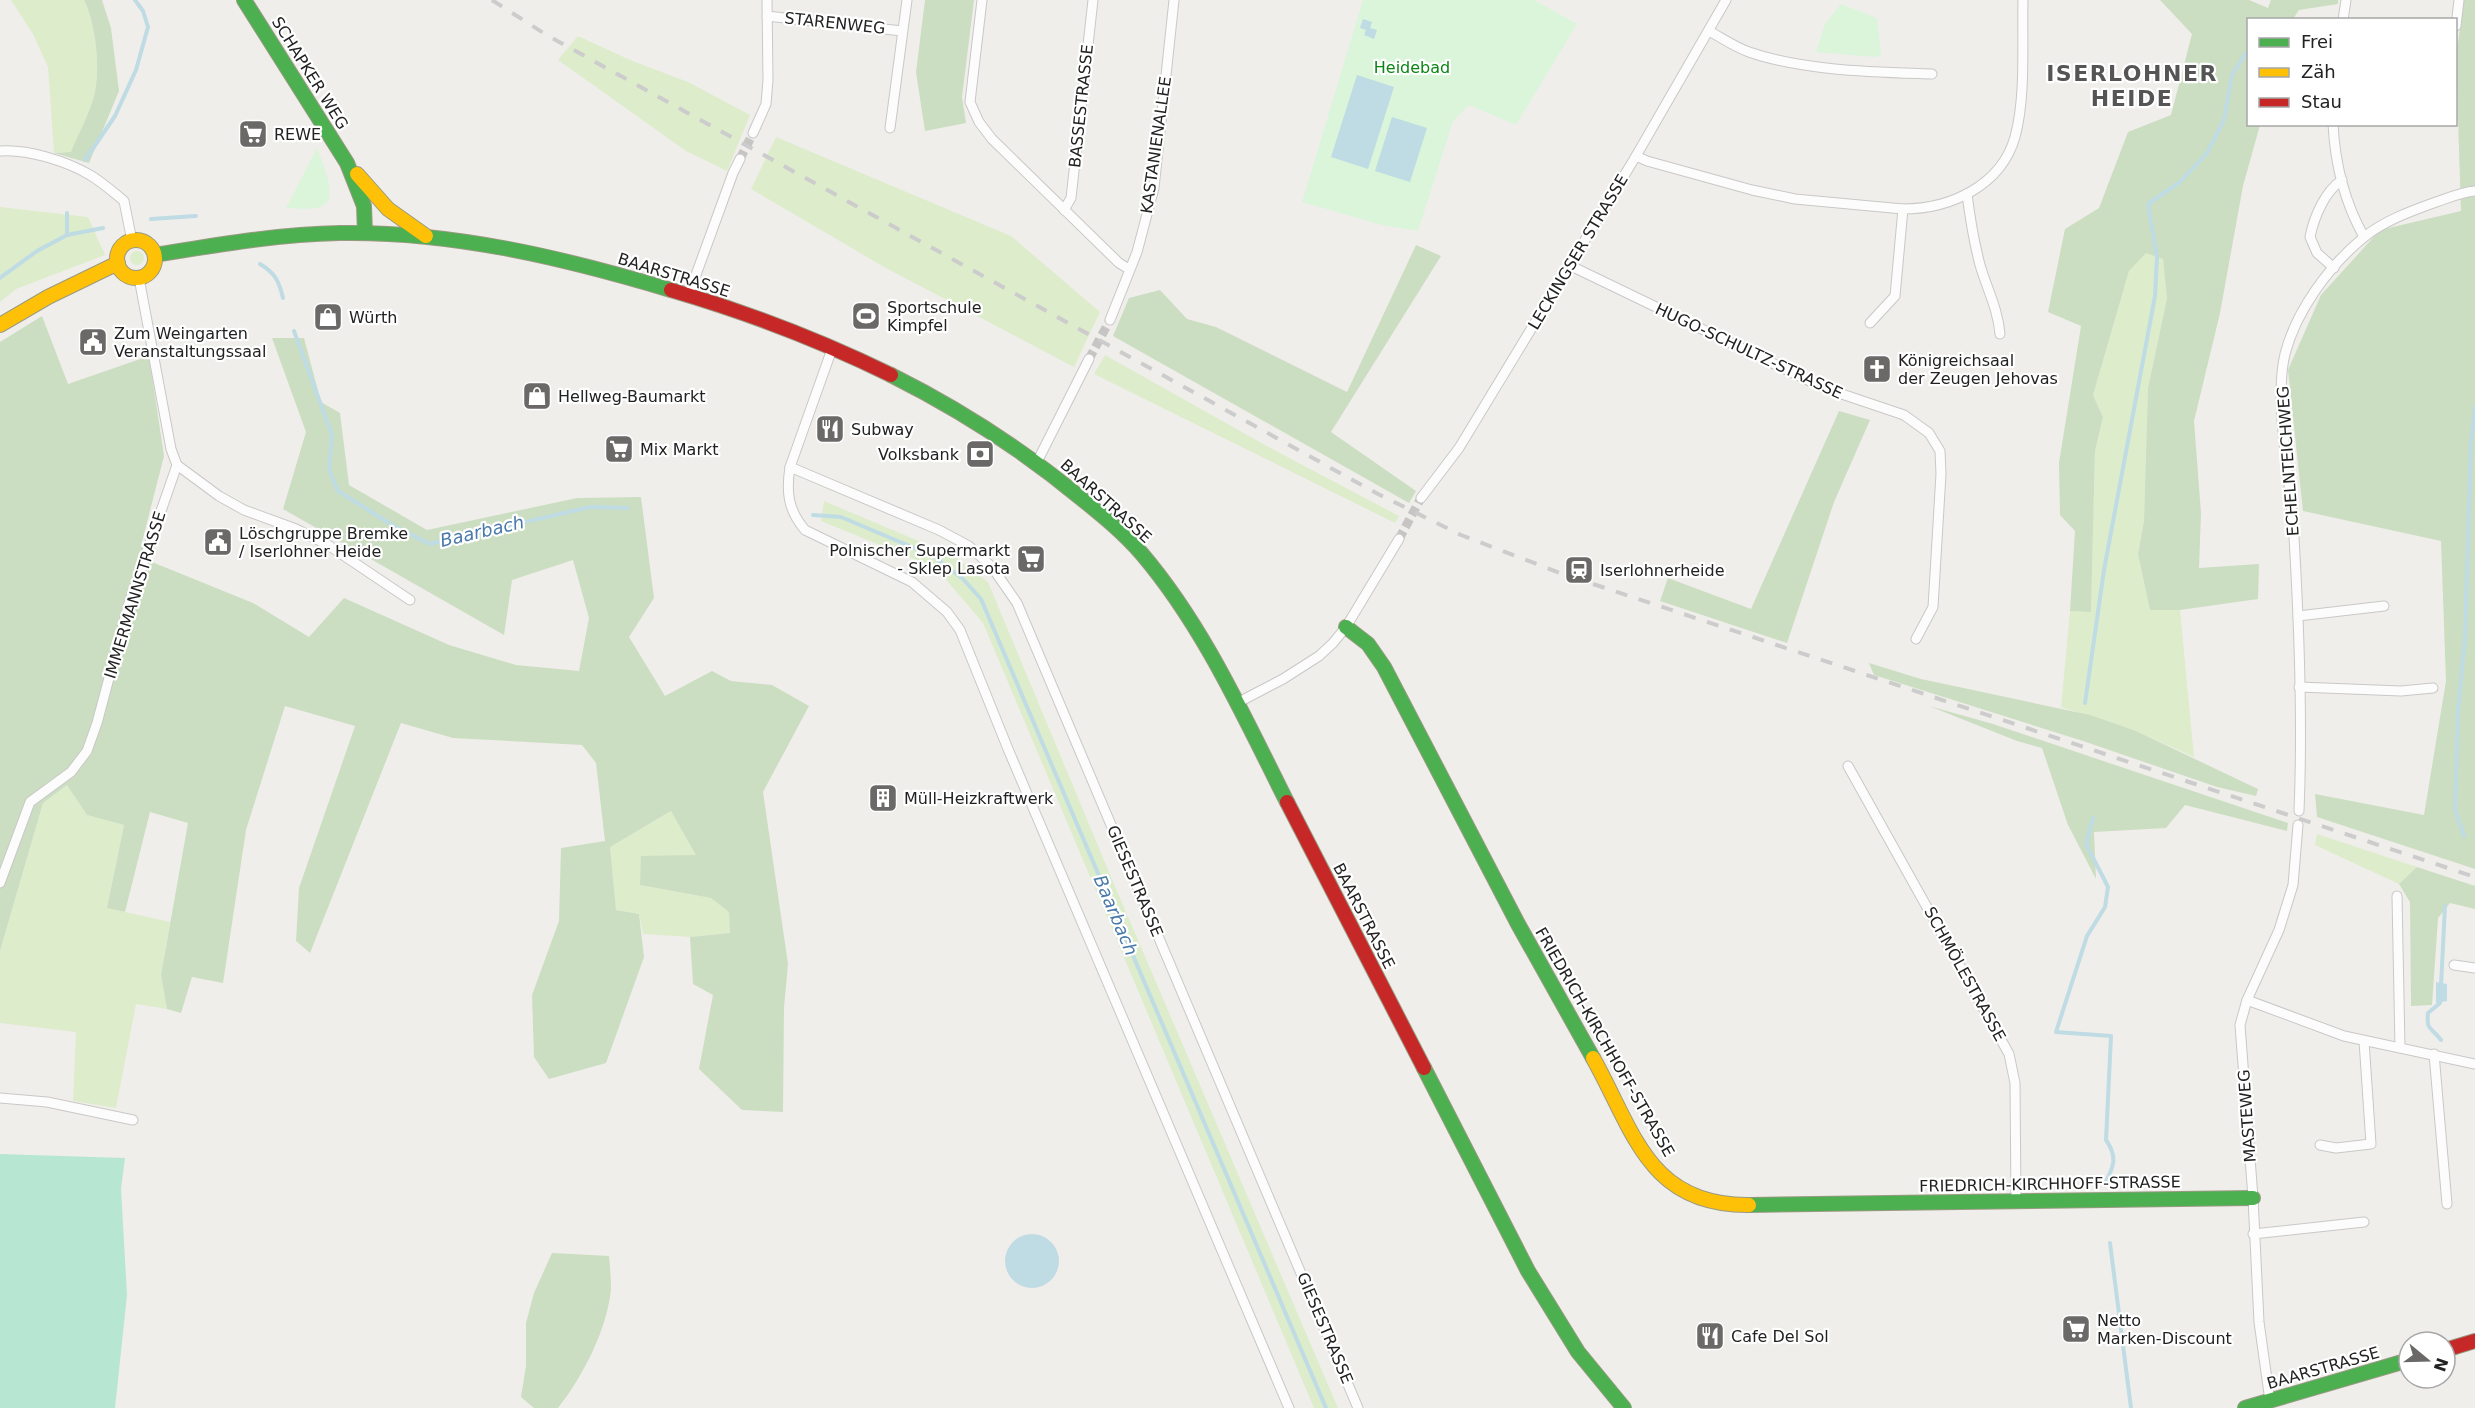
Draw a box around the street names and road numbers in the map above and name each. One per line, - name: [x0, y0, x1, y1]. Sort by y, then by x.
- street label: STARENWEG: [784, 8, 886, 38]
- street label: SCHAPKER WEG: [268, 13, 352, 133]
- street label: BASSESTRASSE: [1065, 43, 1097, 169]
- street label: KASTANIENALLEE: [1137, 75, 1175, 215]
- street label: LECKINGSER STRASSE: [1524, 171, 1632, 333]
- street label: BAARSTRASSE: [616, 249, 732, 301]
- street label: HUGO-SCHULTZ-STRASSE: [1652, 299, 1846, 403]
- street label: ECHELNTEICHWEG: [2273, 385, 2303, 537]
- street label: BAARSTRASSE: [1056, 455, 1156, 547]
- street label: IMMERMANNSTRASSE: [100, 509, 170, 681]
- street label: GIESESTRASSE: [1103, 822, 1167, 940]
- street label: BAARSTRASSE: [1329, 860, 1399, 972]
- street label: SCHMÖLESTRASSE: [1920, 904, 2010, 1044]
- street label: FRIEDRICH-KIRCHHOFF-STRASSE: [1531, 924, 1679, 1160]
- street label: MASTEWEG: [2234, 1069, 2260, 1163]
- street label: FRIEDRICH-KIRCHHOFF-STRASSE: [1919, 1172, 2181, 1196]
- street label: GIESESTRASSE: [1293, 1269, 1357, 1387]
- street label: BAARSTRASSE: [2265, 1343, 2381, 1393]

